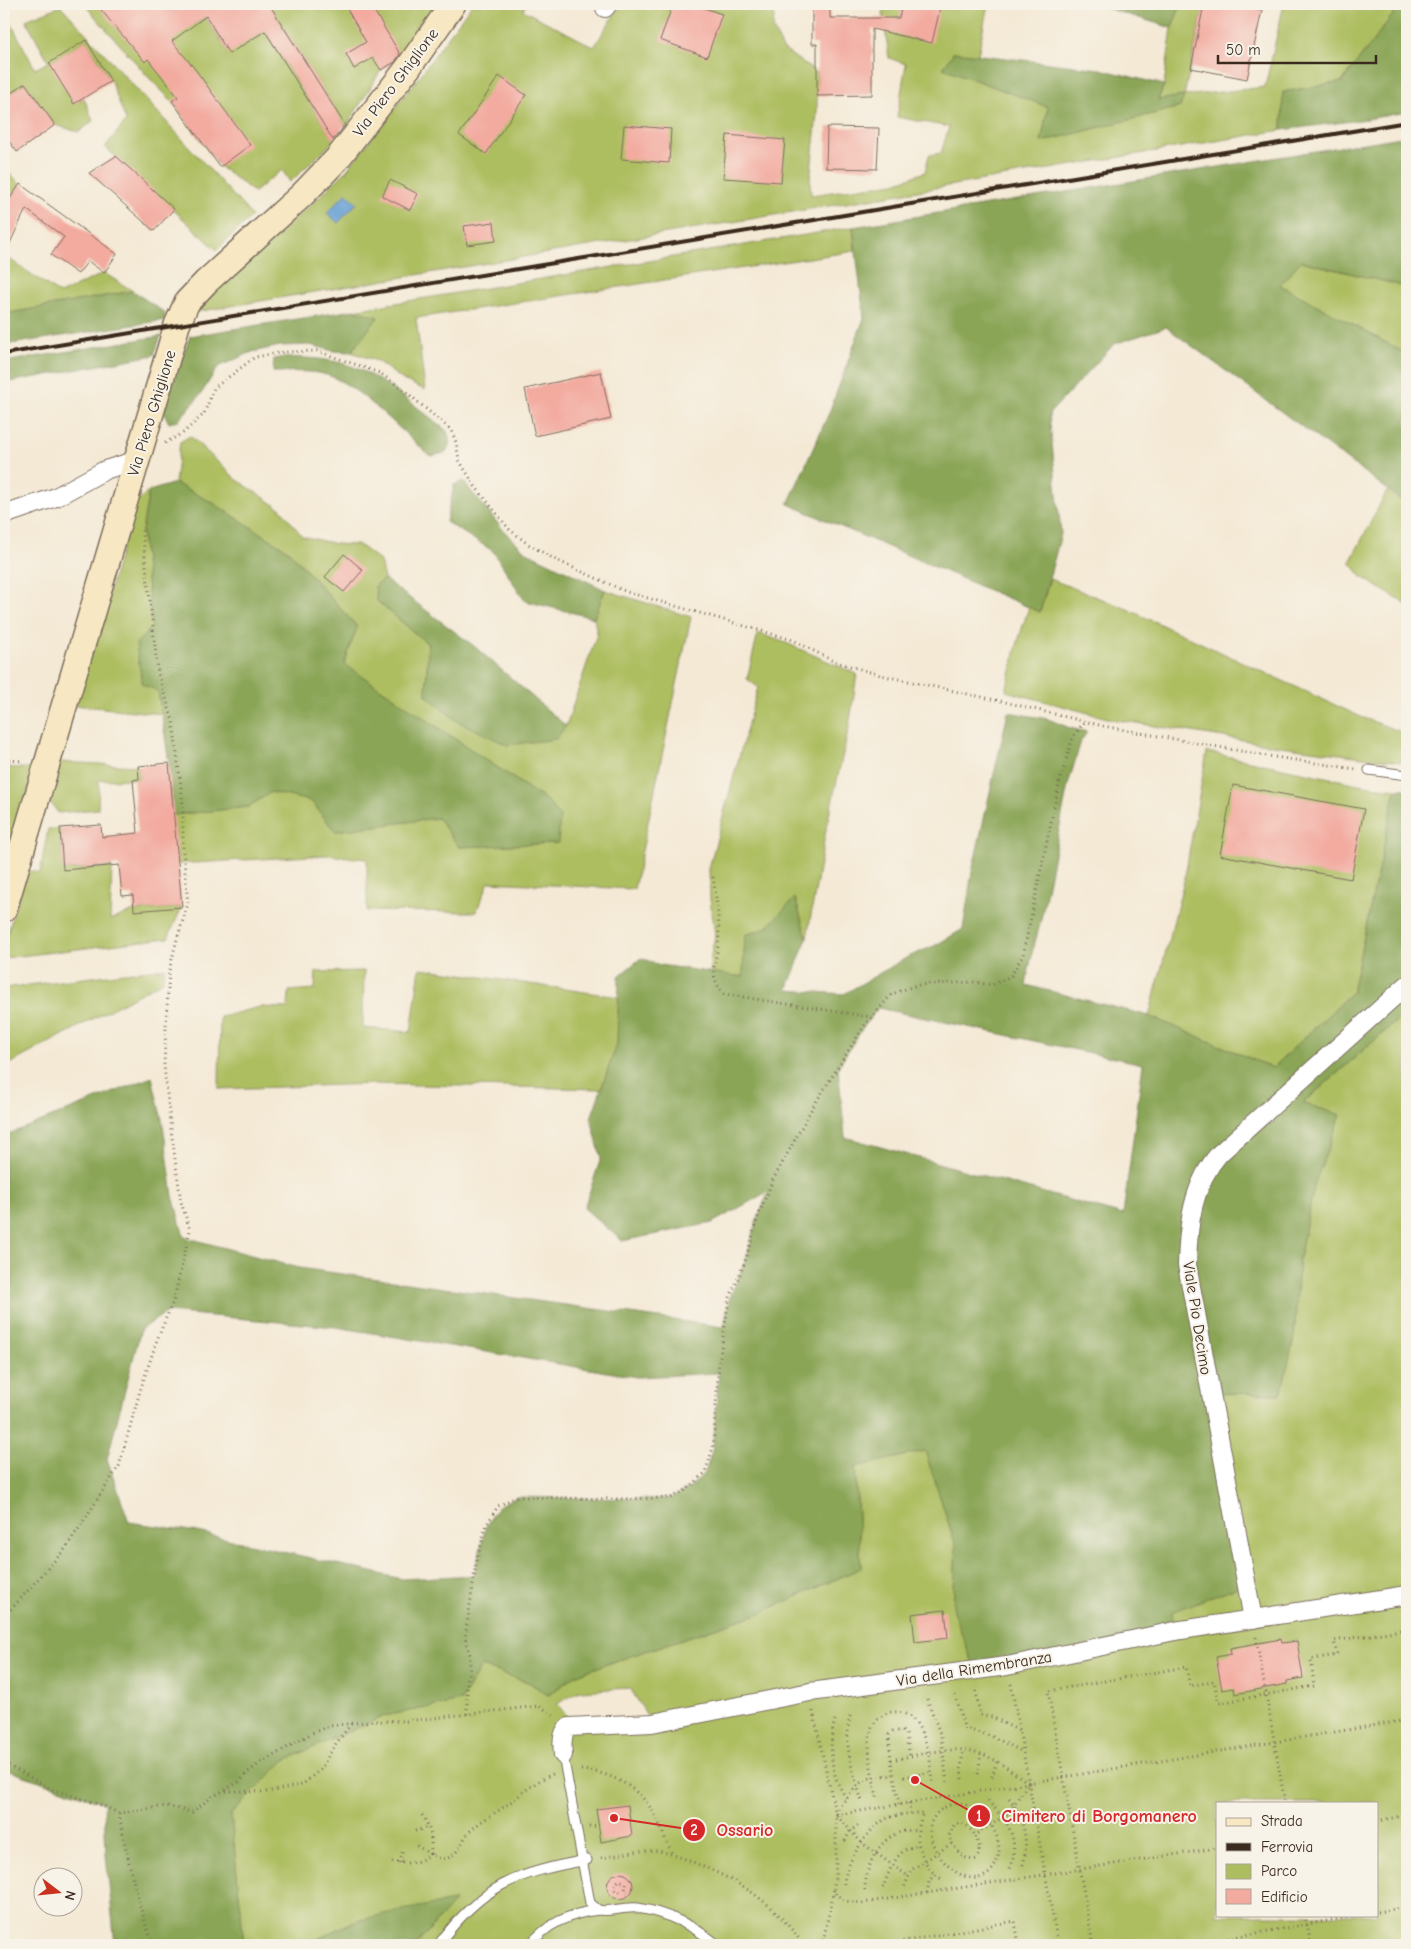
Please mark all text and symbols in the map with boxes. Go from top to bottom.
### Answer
street label: Via Piero Ghiglione [349,25,442,140]
scale bar [1218,32,1376,64]
text: 50 m [1226,41,1261,59]
street label: Via Piero Ghiglione [124,348,180,479]
street label: Viale Pio Decimo [1179,1260,1215,1376]
street label: Via della Rimembranza [895,1648,1053,1690]
callout: Cimitero di Borgomanero [966,1800,1207,1833]
legend [1216,1802,1378,1916]
text: Cimitero di Borgomanero [1001,1806,1197,1827]
text: 1 [976,1807,982,1825]
text: Strada [1261,1812,1303,1830]
callout: Ossario [682,1813,784,1846]
text: Ossario [717,1820,773,1841]
text: 2 [690,1821,698,1839]
text: Ferrovia [1261,1838,1313,1856]
text: Parco [1261,1862,1297,1880]
north arrow [32,1866,82,1916]
text: Edificio [1261,1888,1308,1906]
text: N [61,1889,79,1902]

